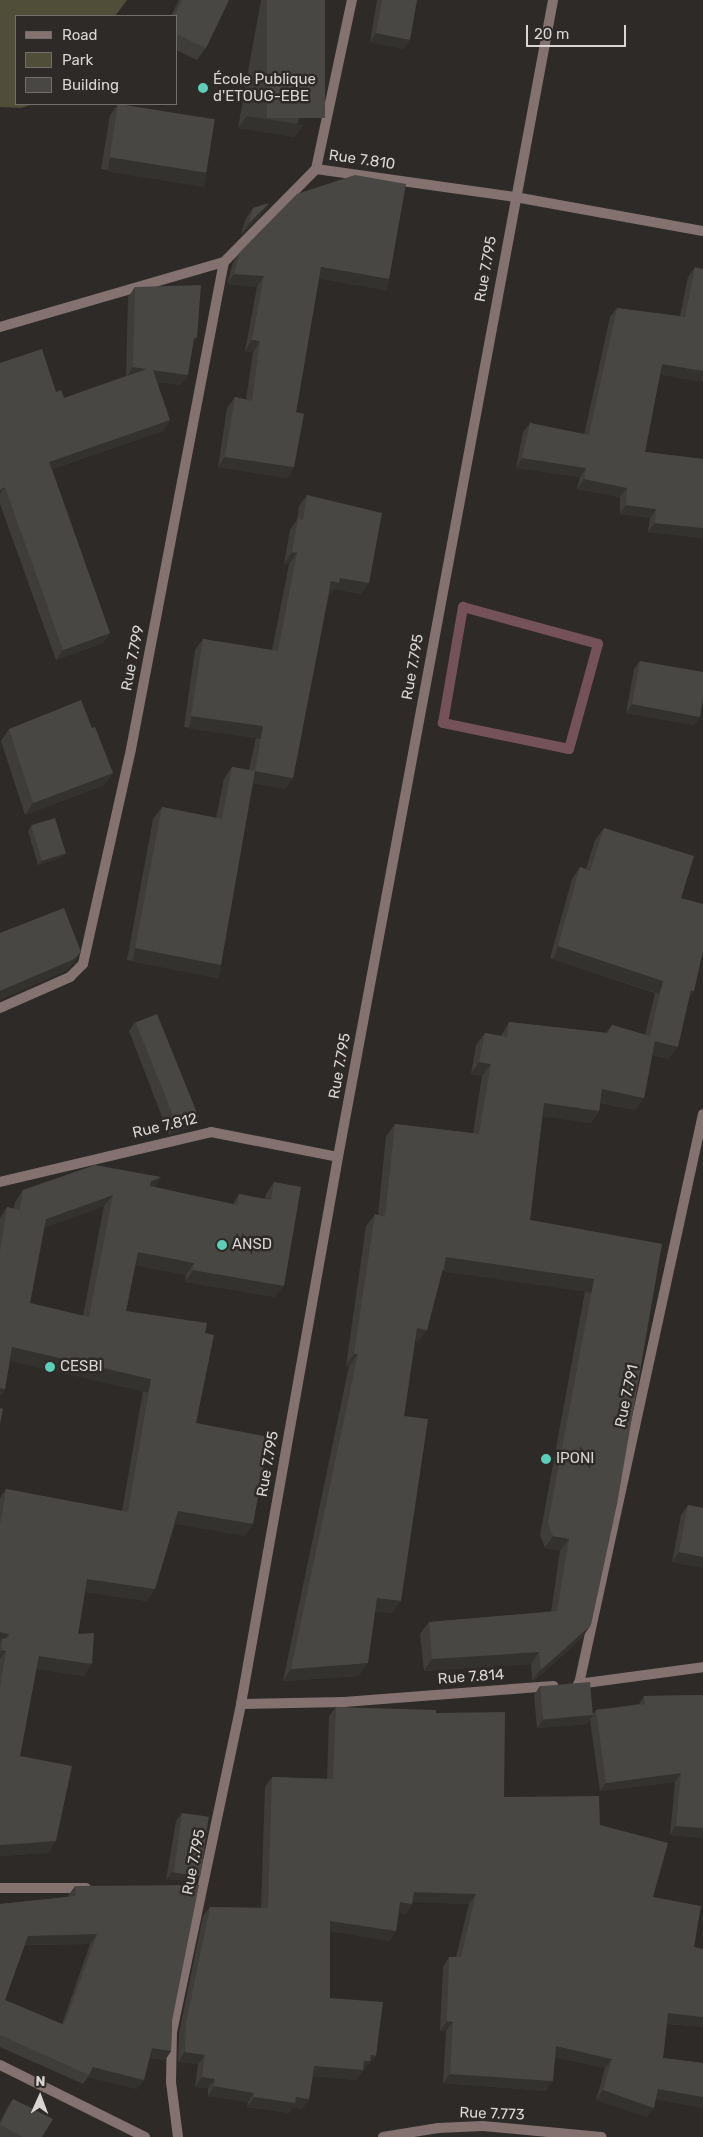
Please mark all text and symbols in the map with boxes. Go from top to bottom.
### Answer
legend [15,15,178,105]
scale bar [528,15,628,47]
text: 20 m [534,25,569,43]
text: Road [62,26,98,44]
text: Park [62,51,93,69]
place label: École Publique d'ETOUG-EBE [213,70,316,105]
text: Building [62,76,119,94]
marker: École Publique d'ETOUG-EBE [197,82,209,94]
street label: Rue 7.810 [328,146,396,174]
street label: Rue 7.795 [471,235,501,303]
street label: Rue 7.799 [118,624,148,692]
street label: Rue 7.795 [398,633,428,701]
street label: Rue 7.795 [325,1032,355,1100]
street label: Rue 7.812 [131,1110,199,1142]
place label: ANSD [232,1236,272,1254]
marker: ANSD [216,1239,228,1251]
place label: CESBI [60,1358,103,1376]
marker: CESBI [44,1361,56,1373]
street label: Rue 7.791 [612,1363,642,1429]
street label: Rue 7.795 [253,1430,283,1498]
place label: IPONI [556,1450,594,1468]
marker: IPONI [540,1453,552,1465]
street label: Rue 7.814 [437,1666,505,1688]
street label: Rue 7.795 [179,1828,209,1896]
north arrow [15,2072,65,2122]
text: N [35,2073,46,2090]
street label: Rue 7.773 [459,2104,525,2124]

